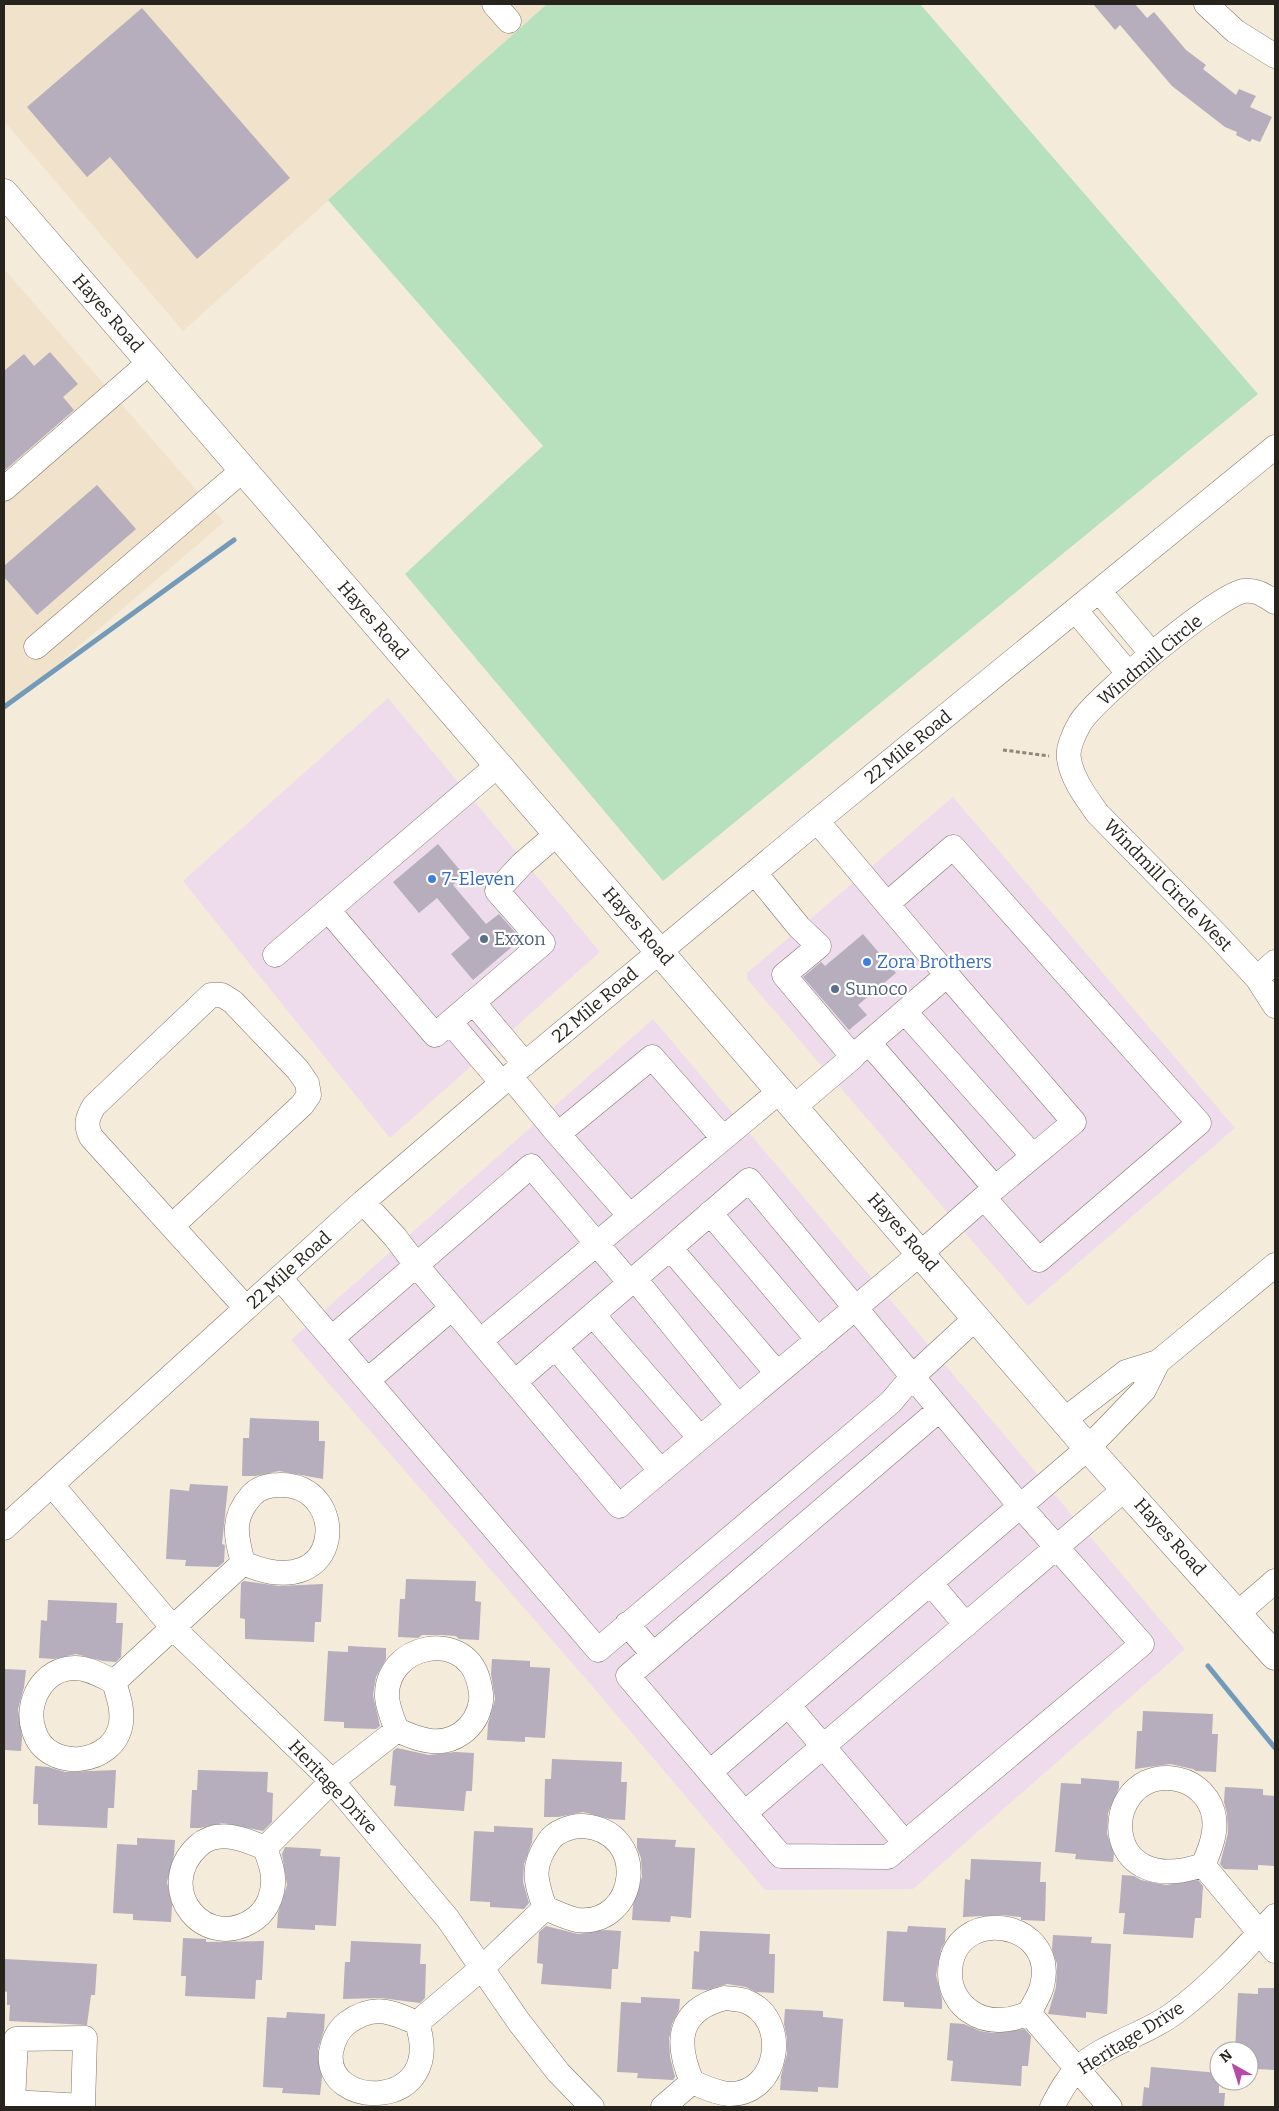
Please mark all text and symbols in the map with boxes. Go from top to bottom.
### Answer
street label: Hayes Road [68,269,148,357]
street label: Hayes Road [333,576,413,664]
street label: Windmill Circle [1093,610,1207,710]
street label: 22 Mile Road [860,705,956,789]
street label: Windmill Circle West [1099,814,1237,956]
place label: 7-Eleven [442,868,515,890]
marker: 7-Eleven [426,873,438,885]
street label: Hayes Road [598,882,678,970]
place label: Exxon [494,928,546,950]
marker: Exxon [478,933,490,945]
place label: Zora Brothers [877,951,992,973]
marker: Zora Brothers [861,956,873,968]
street label: 22 Mile Road [548,962,643,1047]
place label: Sunoco [845,978,908,1000]
marker: Sunoco [829,983,841,995]
street label: Hayes Road [863,1188,943,1276]
street label: 22 Mile Road [242,1226,336,1313]
street label: Hayes Road [1129,1494,1211,1581]
street label: Heritage Drive [284,1735,382,1839]
street label: Heritage Drive [1074,1997,1188,2079]
north arrow [1209,2041,1259,2091]
text: N [1217,2046,1236,2066]

